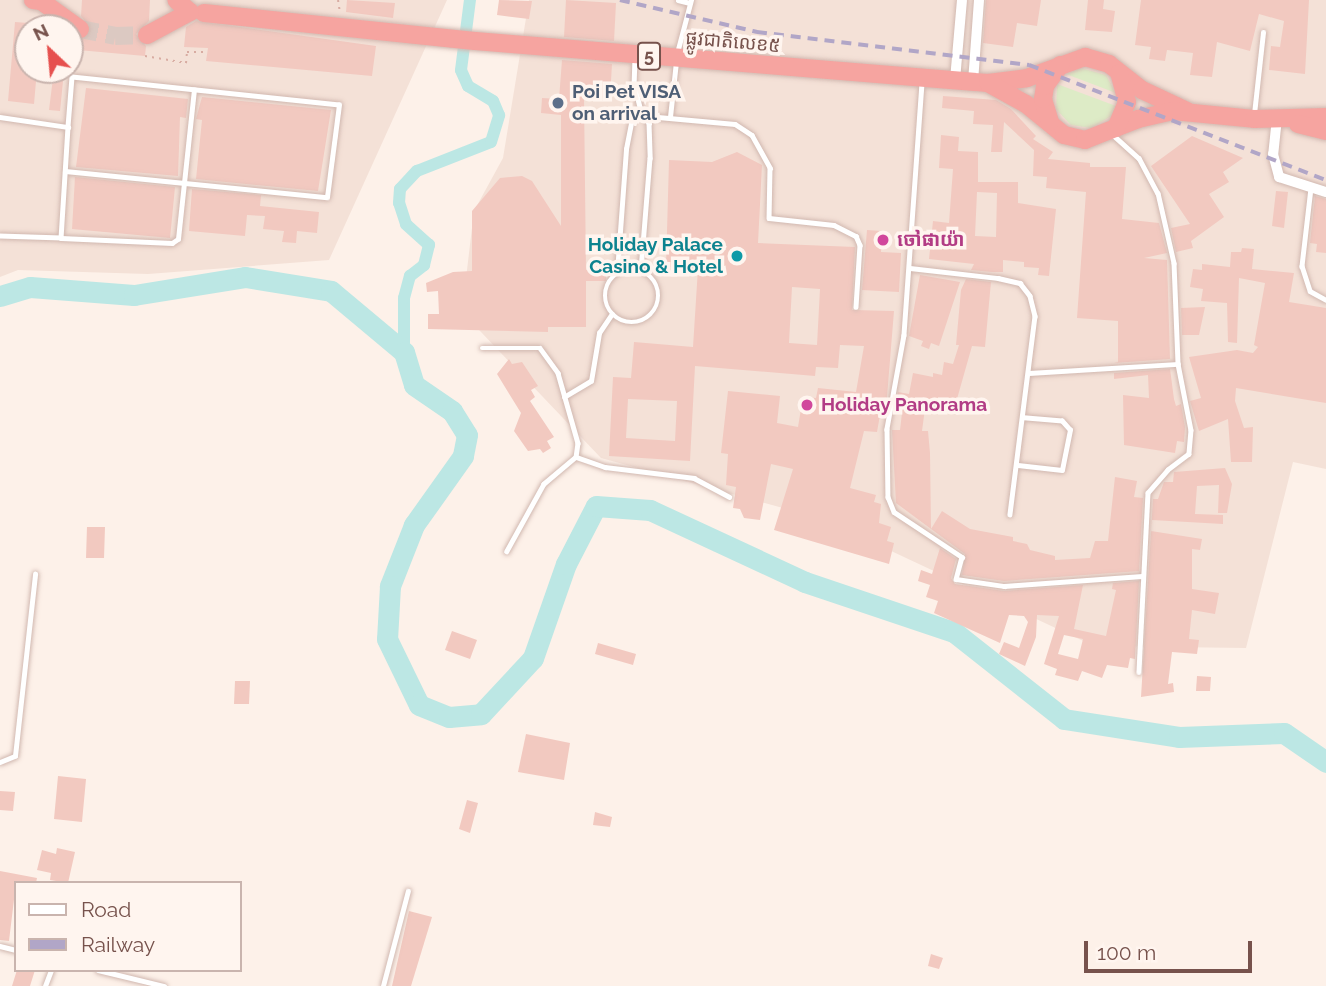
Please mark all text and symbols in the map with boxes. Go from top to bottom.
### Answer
north arrow [14,14,84,84]
text: N [29,19,52,45]
street label: ផ្លូវជាតិលេខ៥ [685,26,781,58]
road number: 5 [637,42,661,70]
place label: Poi Pet VISA on arrival [572,81,682,125]
marker: Poi Pet VISA on arrival [550,95,566,111]
place label: ចៅផាយ៉ា [897,229,965,251]
marker: ចៅផាយ៉ា [875,232,891,248]
place label: Holiday Palace Casino & Hotel [587,234,723,278]
marker: Holiday Palace Casino & Hotel [729,248,745,264]
place label: Holiday Panorama [821,394,988,416]
marker: Holiday Panorama [799,397,815,413]
legend [14,881,242,972]
text: Road [81,897,131,922]
scale bar [1088,926,1256,970]
text: Railway [81,932,155,957]
text: 100 m [1097,940,1156,965]

